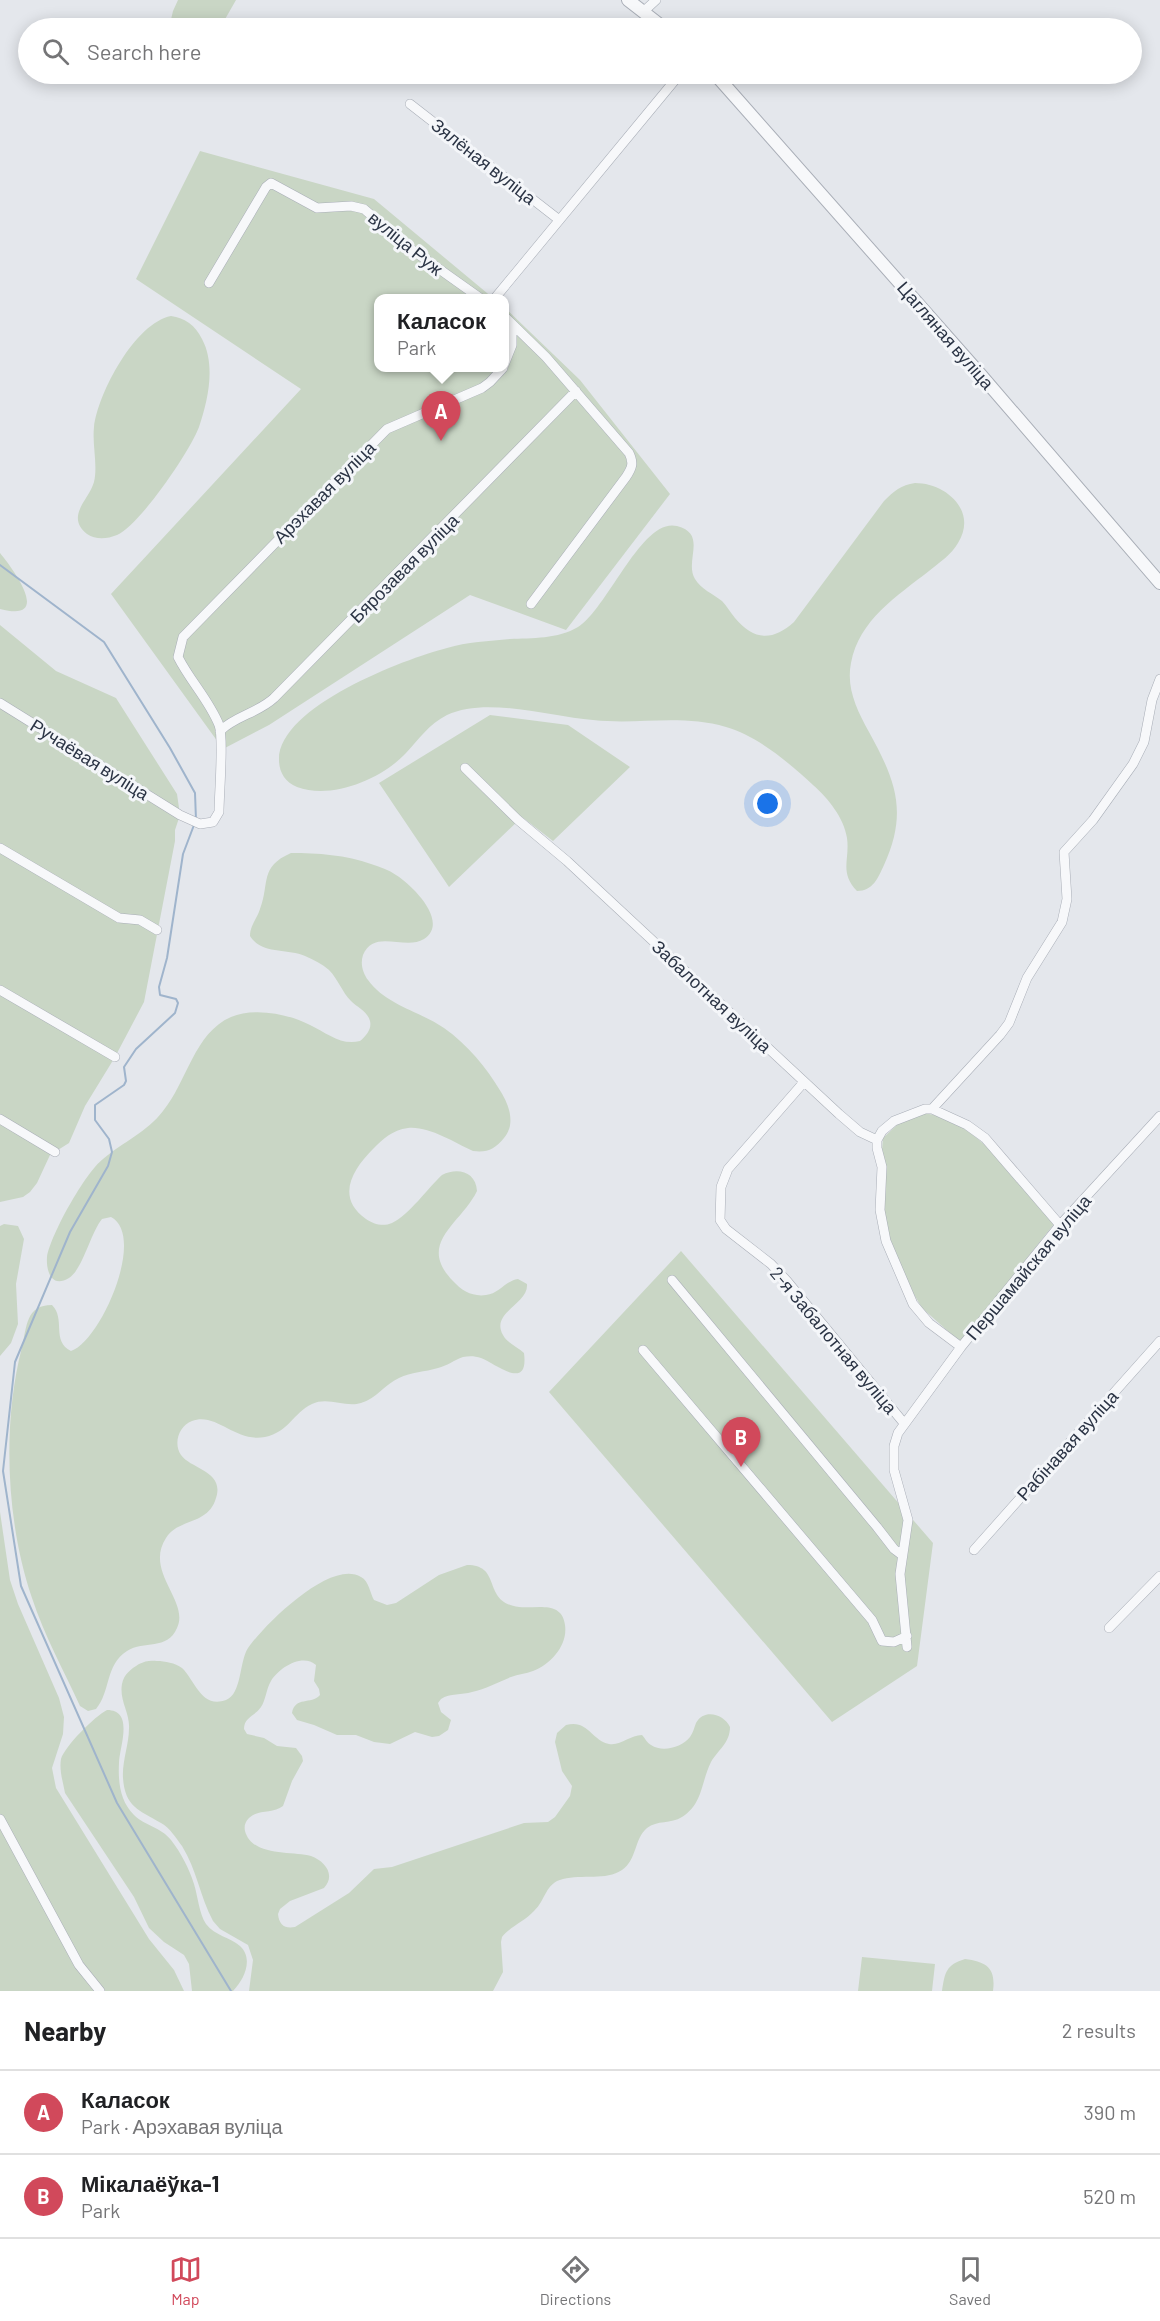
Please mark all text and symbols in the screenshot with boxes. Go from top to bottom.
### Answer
search box [18,18,1142,84]
icon: search [39,35,72,68]
text: Search here [87,38,201,64]
street label: Зялёная вуліца [427,113,542,209]
street label: вуліца Руж [364,206,448,280]
street label: Цагляная вуліца [893,276,1000,394]
popup [374,294,509,372]
text: Каласок [397,307,486,333]
text: Park [397,335,436,359]
pin: A [422,392,460,441]
street label: Арэхавая вуліца [268,436,380,548]
street label: Бярозавая вуліца [345,508,464,627]
street label: Ручаёвая вуліца [27,714,154,805]
your location [753,789,782,818]
street label: Забалотная вуліца [648,935,777,1058]
street label: Першамайская вуліца [961,1189,1096,1344]
street label: 2-я Забалотная вуліца [766,1262,903,1419]
street label: Рабінавая вуліца [1012,1385,1123,1505]
pin: B [722,1418,760,1467]
text: Nearby [24,2015,106,2046]
text: 2 results [1062,2018,1136,2042]
text: Каласок [81,2086,170,2112]
text: A [37,2100,50,2124]
text: 390 m [1083,2100,1136,2124]
text: Park · Арэхавая вуліца [81,2114,283,2138]
text: Мікалаёўка-1 [81,2170,219,2196]
text: B [37,2184,50,2208]
text: 520 m [1083,2184,1136,2208]
text: Park [81,2198,120,2222]
tab: Map [169,2253,202,2308]
tab: Directions [540,2253,611,2308]
tab: Saved [949,2253,991,2308]

